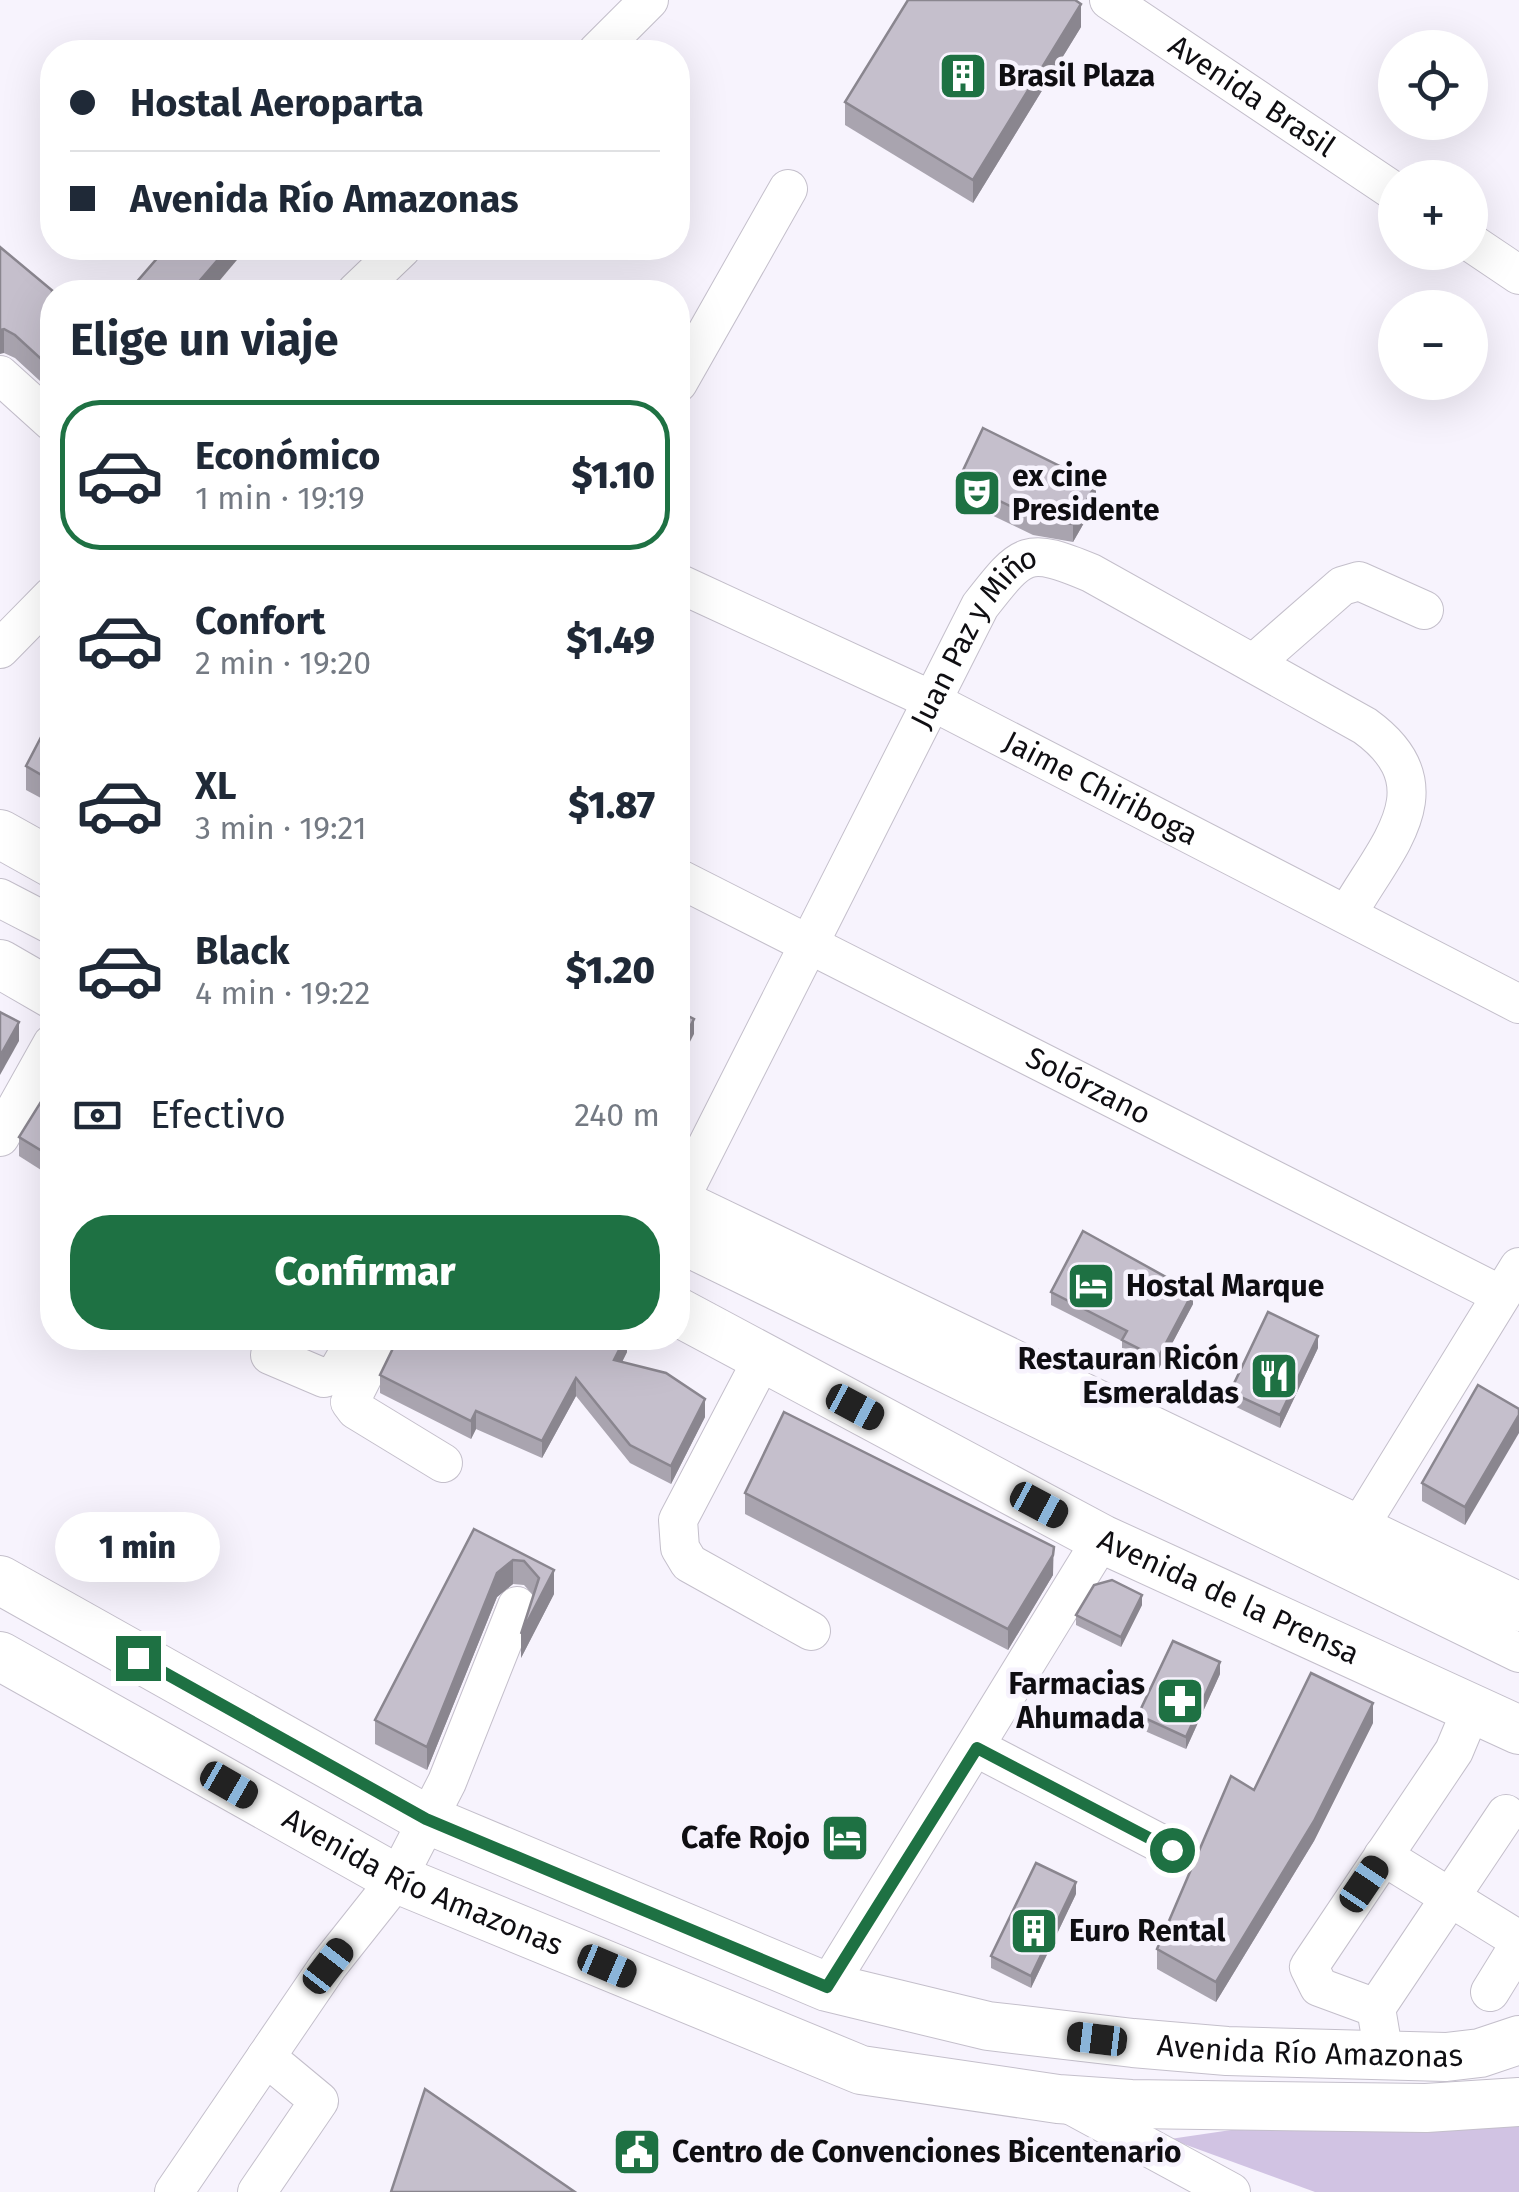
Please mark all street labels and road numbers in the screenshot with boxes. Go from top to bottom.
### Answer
street label: Avenida Brasil [1162,27,1342,165]
street label: Juan Paz y Miño [903,539,1041,734]
street label: Jaime Chiriboga [998,723,1204,853]
street label: Solórzano [1020,1039,1157,1133]
street label: Avenida de la Prensa [1092,1522,1365,1672]
street label: Avenida Río Amazonas [276,1800,568,1963]
street label: Avenida Río Amazonas [1156,2027,1465,2075]

